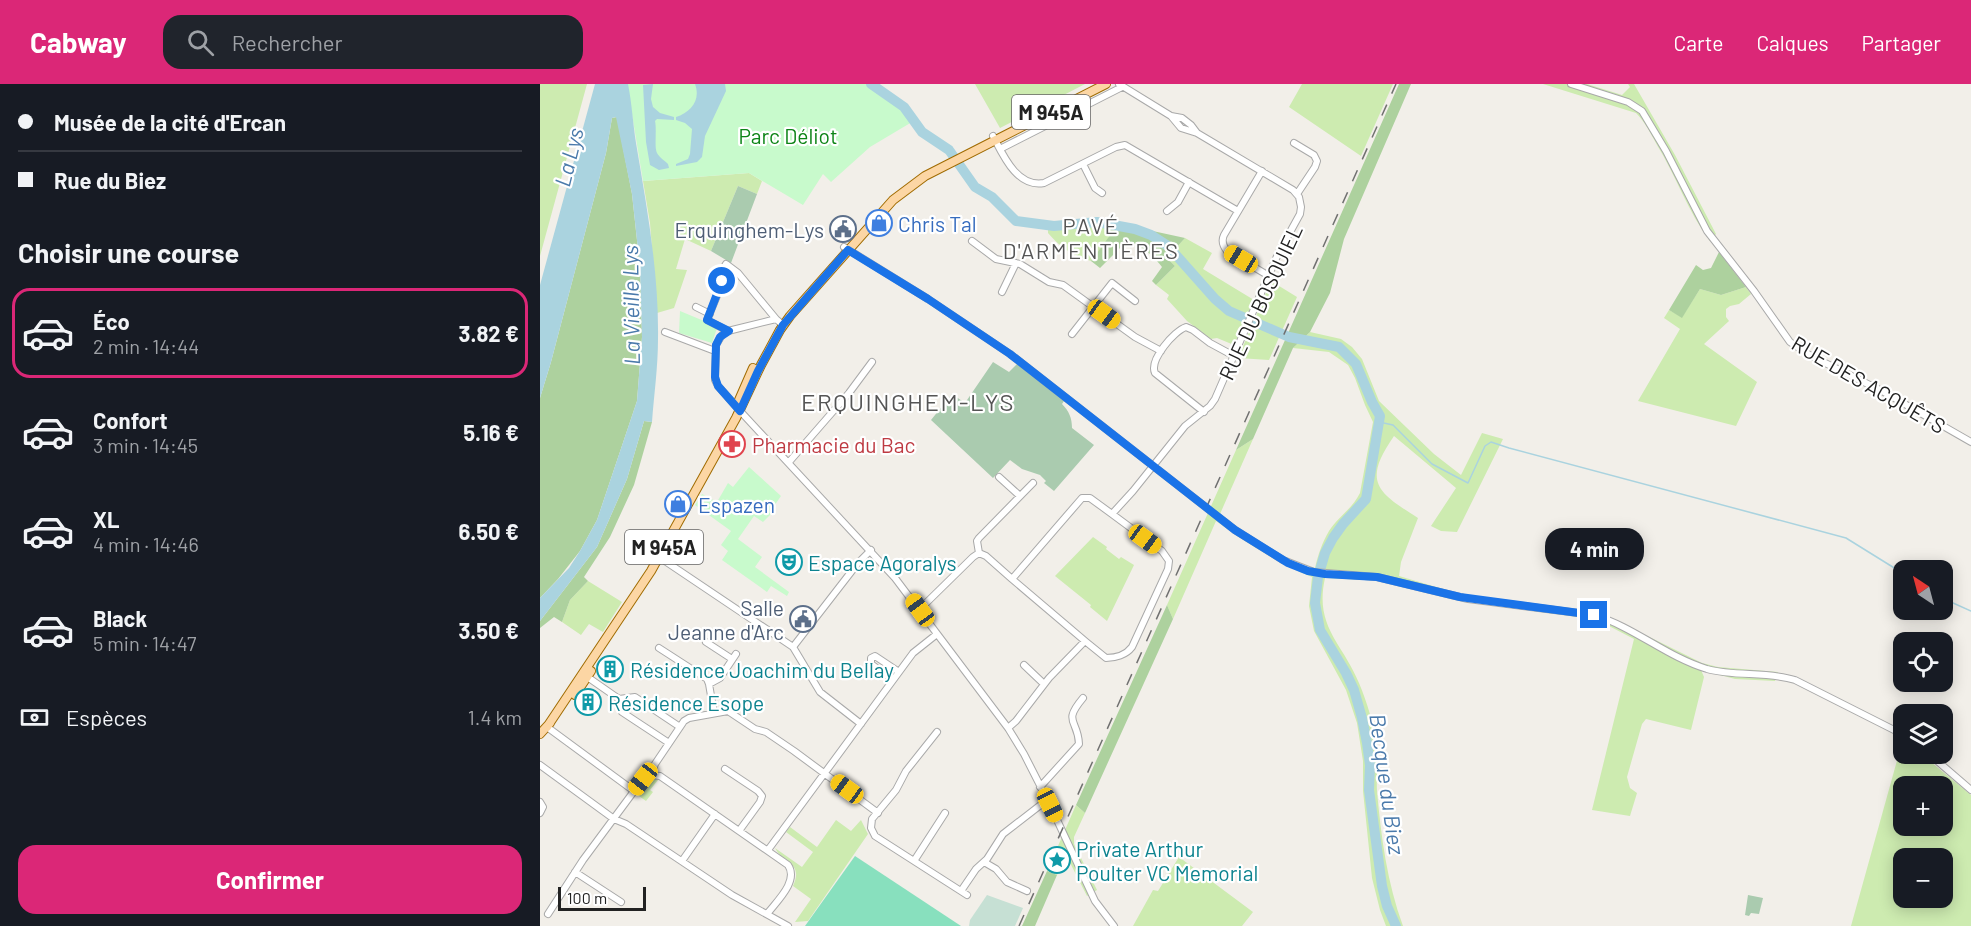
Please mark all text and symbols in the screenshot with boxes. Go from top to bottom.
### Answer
search box [163,15,583,69]
text: Cabway [30,25,127,59]
icon: search [184,26,217,59]
text: Rechercher [232,29,342,55]
text: Carte [1674,30,1723,55]
text: Calques [1756,30,1829,55]
text: Partager [1862,30,1941,55]
road number: M 945A [1012,95,1090,129]
text: Musée de la cité d'Ercan [54,109,286,135]
park label: Parc Déliot [738,123,838,148]
water label: La Lys [548,125,588,189]
text: Rue du Biez [54,167,166,193]
shop icon: Chris Tal [864,208,894,238]
place label: Chris Tal [898,211,977,236]
district label: PAVÉ D'ARMENTIÈRES [1003,212,1179,263]
public building icon: Erquinghem-Lys [828,214,858,244]
place label: Erquinghem-Lys [674,217,824,242]
street label: RUE DU BOSQUIEL [1213,220,1307,384]
text: Choisir une course [18,236,239,268]
car [1221,242,1261,276]
water label: La Vieille Lys [616,245,644,365]
route start [708,267,735,294]
car [1084,296,1124,332]
icon: car [21,306,75,360]
text: Éco [93,308,130,334]
text: 3.82 € [459,320,519,346]
street label: RUE DES ACQUÊTS [1788,330,1950,438]
text: 2 min · 14:44 [93,334,199,358]
district label: ERQUINGHEM-LYS [801,387,1015,416]
icon: car [21,405,75,459]
text: Confort [93,407,168,433]
text: 5.16 € [463,419,519,445]
pharmacy icon: Pharmacie du Bac [717,429,747,459]
place label: Pharmacie du Bac [752,432,916,457]
text: 3 min · 14:45 [93,433,198,457]
shop icon: Espazen [663,489,693,519]
place label: Espazen [698,492,775,517]
icon: car [21,504,75,558]
text: XL [93,506,119,532]
text: 6.50 € [458,518,519,544]
car [1125,521,1165,557]
callout: 4 min [1544,528,1644,570]
road number: M 945A [625,530,703,564]
text: 4 min · 14:46 [93,532,199,556]
text: 4 min [1570,537,1619,561]
theatre icon: Espace Agoralys [774,547,804,577]
place label: Espace Agoralys [808,550,957,575]
north arrow [1893,560,1953,620]
map controls [1893,560,1953,908]
car [902,590,938,630]
place label: Salle Jeanne d'Arc [668,595,784,644]
route end [1580,601,1607,628]
icon: car [21,603,75,657]
public building icon: Salle Jeanne d'Arc [788,604,818,634]
text: Black [93,605,147,631]
text: 3.50 € [458,617,519,643]
text: 5 min · 14:47 [93,631,197,655]
button: locate [1893,632,1953,692]
building icon: Résidence Joachim du Bellay [595,654,625,684]
place label: Résidence Joachim du Bellay [630,657,894,682]
building icon: Résidence Esope [573,687,603,717]
place label: Résidence Esope [608,690,764,715]
icon: cash [18,701,51,734]
text: Espèces [66,704,147,730]
button: layers [1893,704,1953,764]
text: 1.4 km [468,705,522,729]
water label: Becque du Biez [1365,712,1411,856]
car [625,759,661,799]
car [827,771,867,807]
button: + [1893,776,1953,836]
car [1034,785,1066,825]
place label: Private Arthur Poulter VC Memorial [1076,836,1258,885]
button: Confirmer [18,845,522,914]
place icon: Private Arthur Poulter VC Memorial [1042,845,1072,875]
button: − [1893,848,1953,908]
scale bar [558,884,646,912]
text: 100 m [567,888,607,907]

